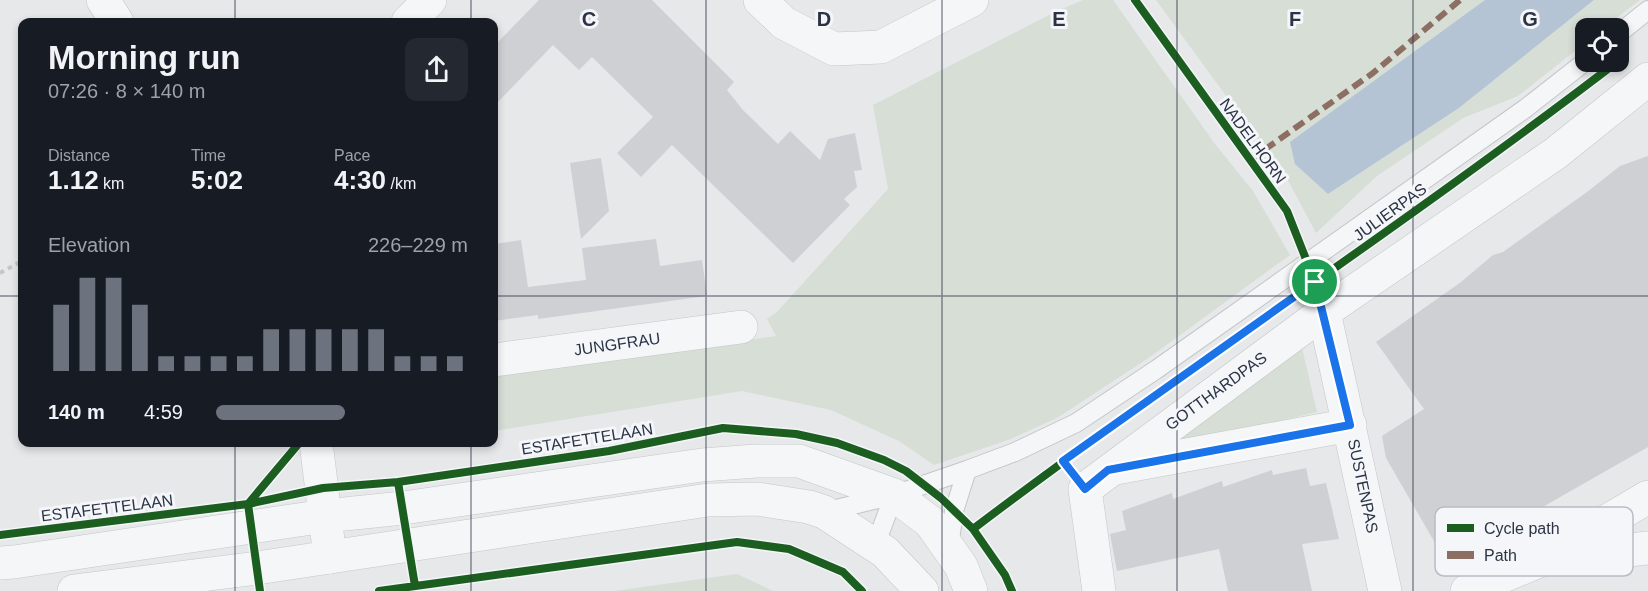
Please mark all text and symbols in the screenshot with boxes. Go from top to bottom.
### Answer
text: C [582,8,596,30]
text: D [817,8,831,30]
text: E [1052,8,1066,30]
text: F [1289,8,1301,30]
text: G [1522,8,1538,30]
map controls [1575,18,1629,72]
button: locate [1575,18,1629,72]
button: share [405,38,468,101]
text: Morning run [48,39,240,76]
text: 07:26 · 8 × 140 m [48,80,205,102]
street label: NADELHORN [1217,95,1289,187]
text: Distance [48,147,110,164]
text: Time [191,147,226,164]
text: Pace [334,147,370,164]
text: 1.12 [48,165,99,195]
text: 5:02 [191,165,243,195]
text: 4:30 [334,165,386,195]
text: km [99,175,124,192]
text: /km [386,175,416,192]
street label: JULIERPAS [1350,180,1430,244]
text: Elevation [48,234,130,256]
text: 226–229 m [368,234,468,256]
pin [1289,256,1340,307]
icon: arrive [1298,265,1331,298]
street label: JUNGFRAU [573,330,661,358]
street label: GOTTHARDPAS [1162,349,1270,433]
text: 140 m [48,401,105,423]
text: 4:59 [144,401,183,423]
street label: ESTAFETTELAAN [520,420,654,458]
street label: SUSTENPAS [1345,437,1381,535]
street label: ESTAFETTELAAN [40,491,174,525]
legend [1435,507,1633,576]
text: Cycle path [1484,520,1560,537]
text: Path [1484,547,1517,564]

